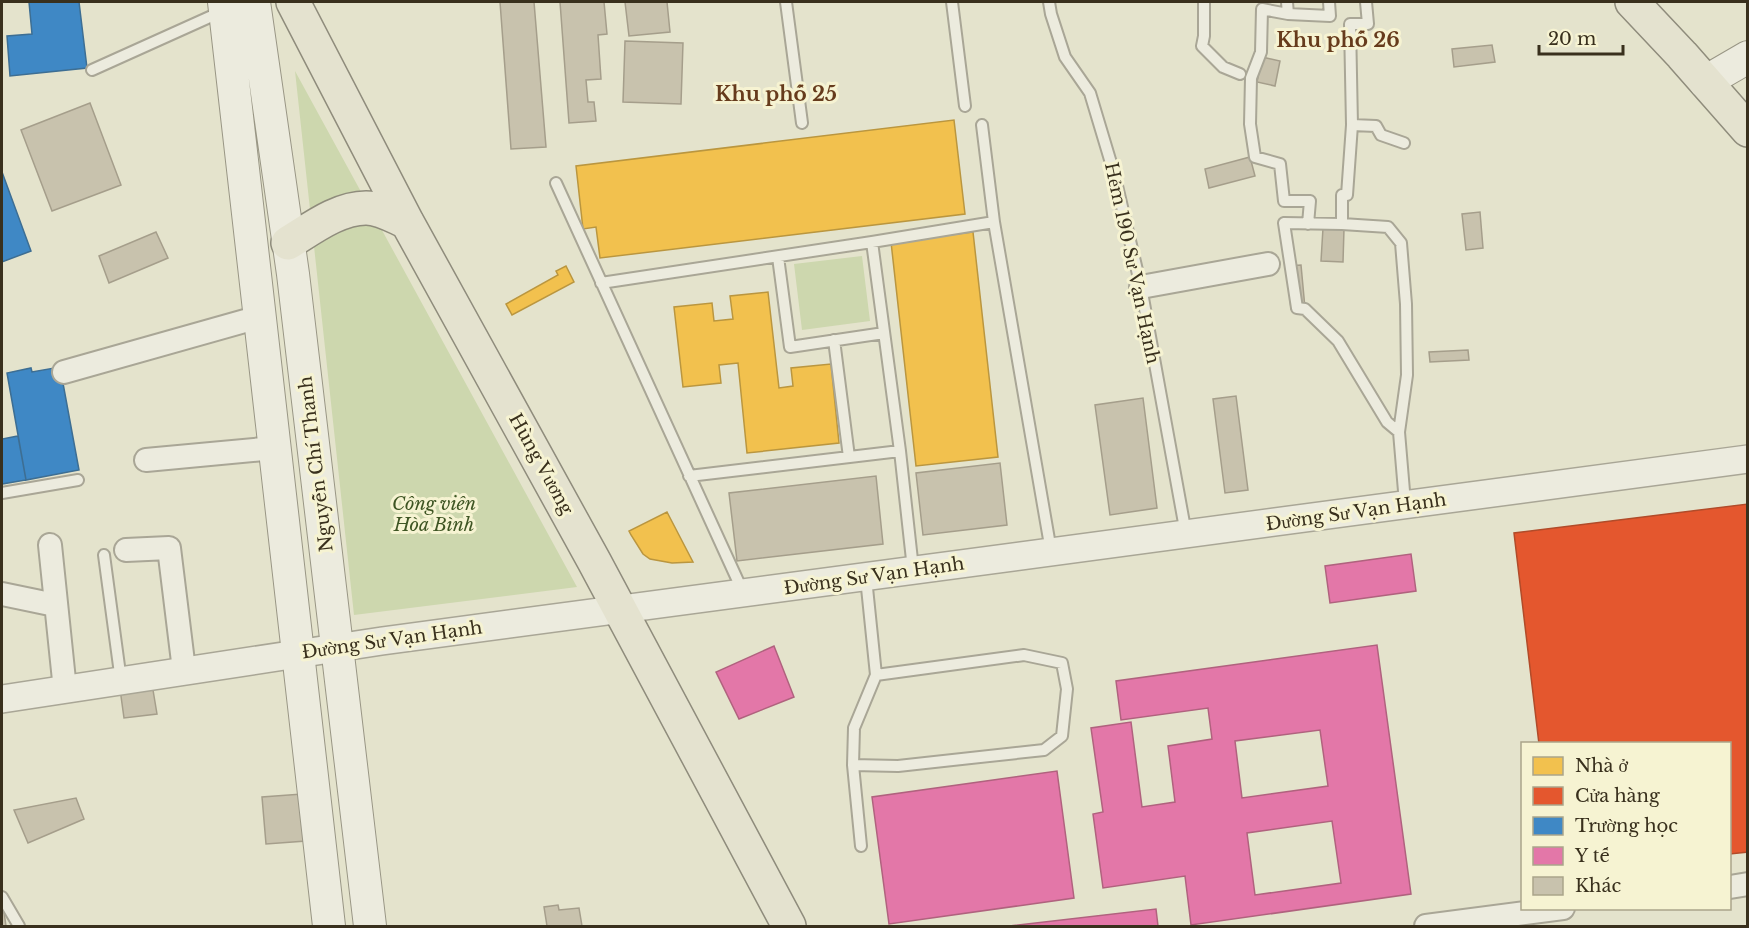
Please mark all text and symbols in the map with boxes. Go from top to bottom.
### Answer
scale bar [1539,18,1623,56]
district label: Khu phố 26 [1276,28,1400,52]
text: 20 m [1548,28,1596,50]
district label: Khu phố 25 [715,82,837,106]
street label: Hẻm 190 Sư Vạn Hạnh [1100,160,1164,366]
street label: Nguyễn Chí Thanh [294,375,338,553]
street label: Hùng Vương [504,410,578,519]
street label: Đường Sư Vạn Hạnh [1264,488,1448,536]
park label: Công viên Hòa Bình [392,493,476,536]
street label: Đường Sư Vạn Hạnh [782,552,966,600]
street label: Đường Sư Vạn Hạnh [300,616,484,664]
legend [1521,742,1731,910]
text: Nhà ở [1575,755,1629,777]
text: Cửa hàng [1575,785,1660,807]
text: Trường học [1575,815,1678,837]
text: Y tế [1574,845,1610,867]
text: Khác [1575,875,1621,897]

